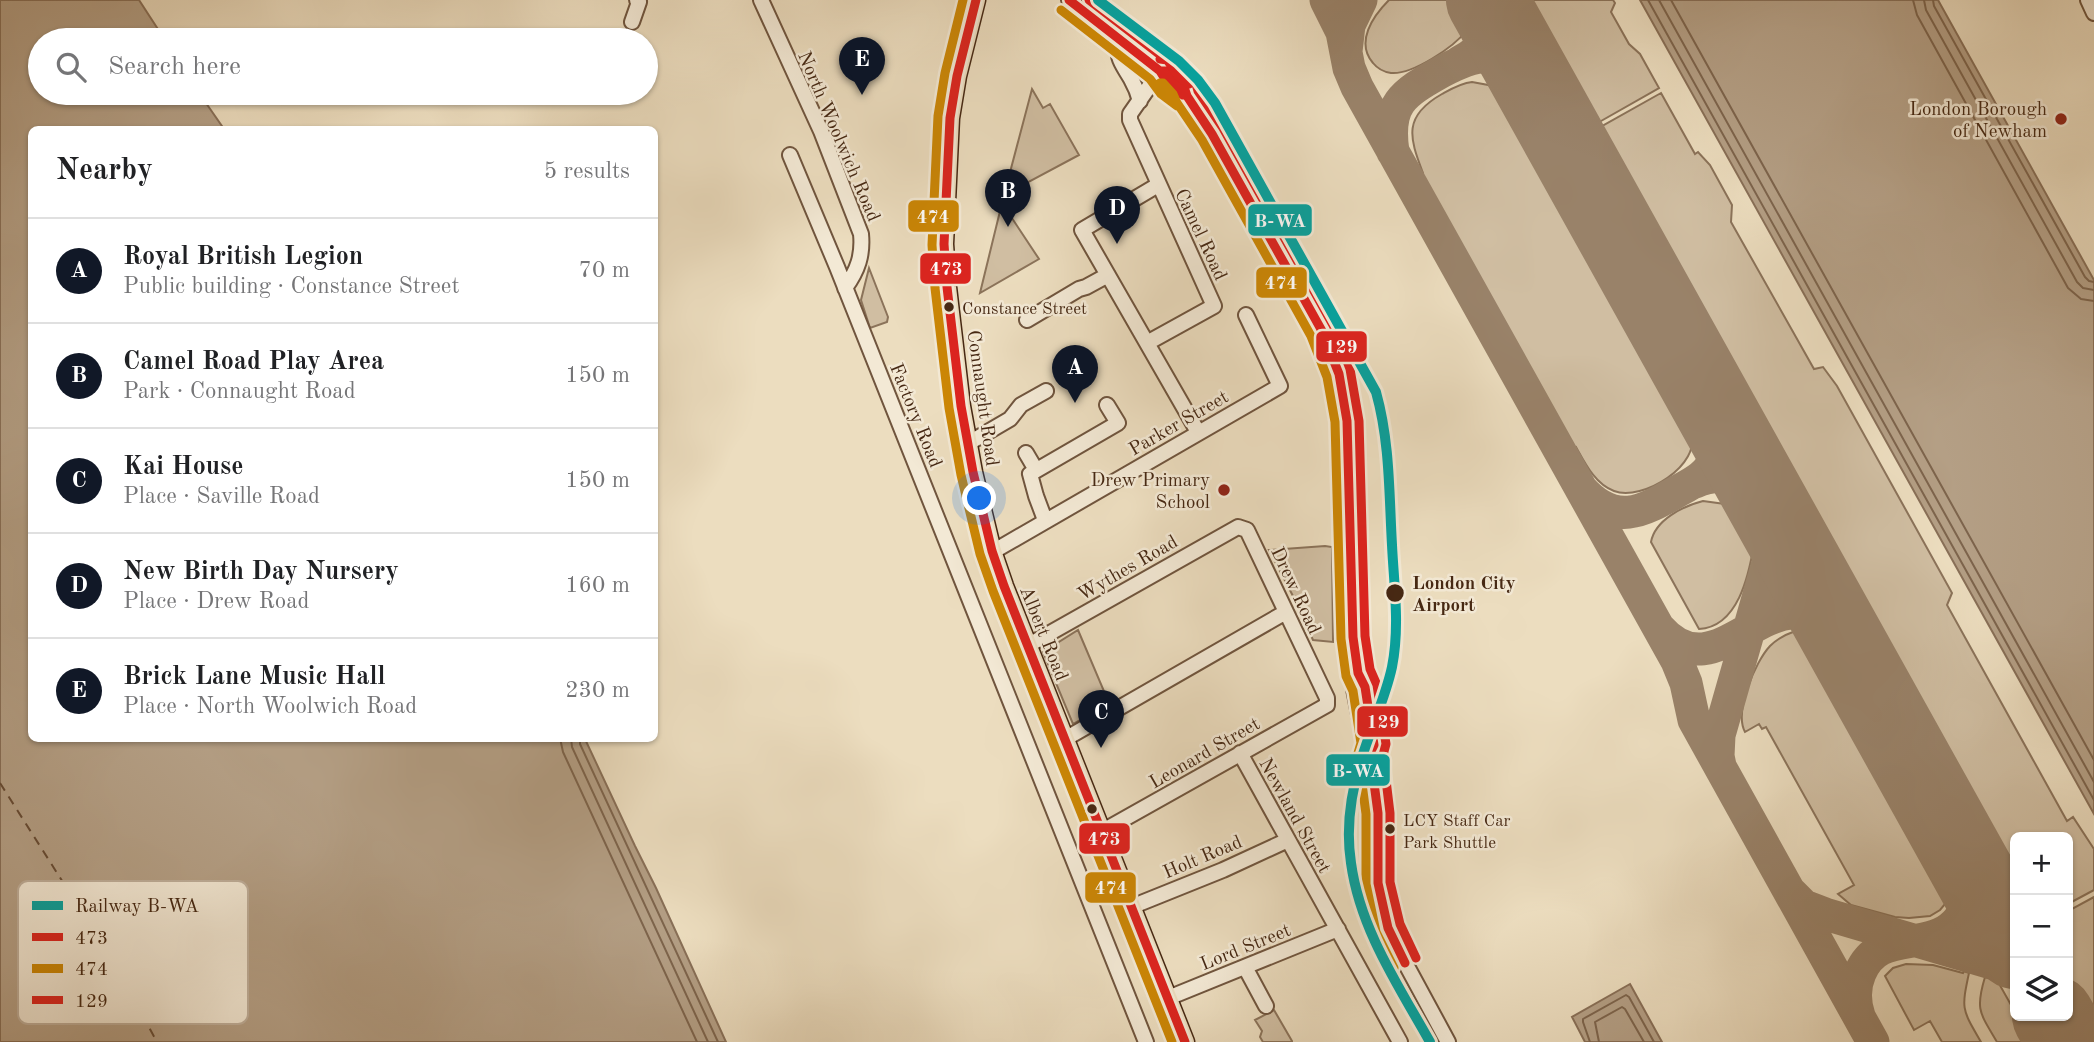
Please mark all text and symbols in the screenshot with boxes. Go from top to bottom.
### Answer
search box [28,28,658,105]
pin: E [839,37,885,95]
icon: search [52,48,90,86]
street label: North Woolwich Road [793,49,882,225]
text: Search here [108,54,241,80]
place label: London Borough of Newham [1909,101,2047,142]
marker: London Borough of Newham [2053,111,2069,127]
text: Nearby [56,156,153,186]
text: 5 results [544,160,630,183]
pin: B [985,169,1031,227]
pin: D [1094,186,1140,244]
street label: Camel Road [1170,186,1229,284]
line badge: 474 [907,199,960,233]
line badge: B-WA [1247,203,1313,237]
text: 474 [916,209,950,228]
text: B-WA [1254,213,1306,232]
text: Royal British Legion [123,244,363,270]
line badge: 473 [919,252,972,285]
text: A [70,259,88,282]
text: 70 m [579,259,630,282]
text: 473 [929,261,963,280]
line badge: 474 [1255,266,1308,299]
text: Public building · Constance Street [123,275,460,298]
text: 474 [1264,275,1298,294]
marker: Constance Street [942,300,956,314]
place label: Constance Street [962,301,1087,318]
street label: Connaught Road [963,329,1000,468]
line badge: 129 [1315,330,1368,363]
text: 129 [1324,339,1358,358]
pin: A [1052,345,1098,403]
text: Camel Road Play Area [123,349,384,375]
street label: Factory Road [885,361,944,471]
text: B [71,364,87,387]
text: 150 m [565,364,630,387]
text: Park · Connaught Road [123,380,356,403]
street label: Parker Street [1126,388,1232,460]
text: Kai House [123,454,243,480]
text: C [71,469,87,492]
text: 150 m [565,469,630,492]
place label: Drew Primary School [1090,472,1210,513]
your location [962,481,996,515]
marker: Drew Primary School [1216,482,1232,498]
text: Place · Saville Road [123,485,320,508]
street label: Wythes Road [1075,533,1182,605]
street label: Drew Road [1266,545,1323,638]
text: New Birth Day Nursery [123,559,399,585]
text: D [70,574,88,597]
text: 160 m [565,574,630,597]
place label: London City Airport [1412,575,1516,616]
marker: London City Airport [1384,582,1406,604]
street label: Albert Road [1015,584,1070,684]
text: Place · Drew Road [123,590,310,613]
text: Brick Lane Music Hall [123,664,386,690]
text: E [71,679,87,702]
text: 230 m [565,679,630,702]
pin: C [1078,690,1124,748]
text: Place · North Woolwich Road [123,695,417,718]
line badge: 129 [1356,705,1409,738]
text: 129 [1366,714,1400,733]
street label: Leonard Street [1147,715,1264,793]
line badge: B-WA [1325,753,1391,787]
street label: Newland Street [1254,755,1333,877]
text: B-WA [1332,763,1384,782]
unlabelled marker [1085,802,1099,816]
place label: LCY Staff Car Park Shuttle [1403,813,1511,852]
line badge: 473 [1078,822,1131,855]
marker: LCY Staff Car Park Shuttle [1383,822,1397,836]
text: 473 [1087,831,1121,850]
map controls [2010,832,2073,1021]
button: + [2010,832,2073,895]
street label: Holt Road [1161,833,1245,883]
line badge: 474 [1084,871,1137,904]
text: 474 [1094,880,1128,899]
legend [18,881,248,1024]
button: − [2010,895,2073,958]
text: Railway B-WA [75,898,200,917]
street label: Lord Street [1198,922,1294,975]
text: 473 [75,930,108,949]
button: layers [2010,958,2073,1021]
text: 474 [75,961,108,980]
text: 129 [75,993,108,1012]

